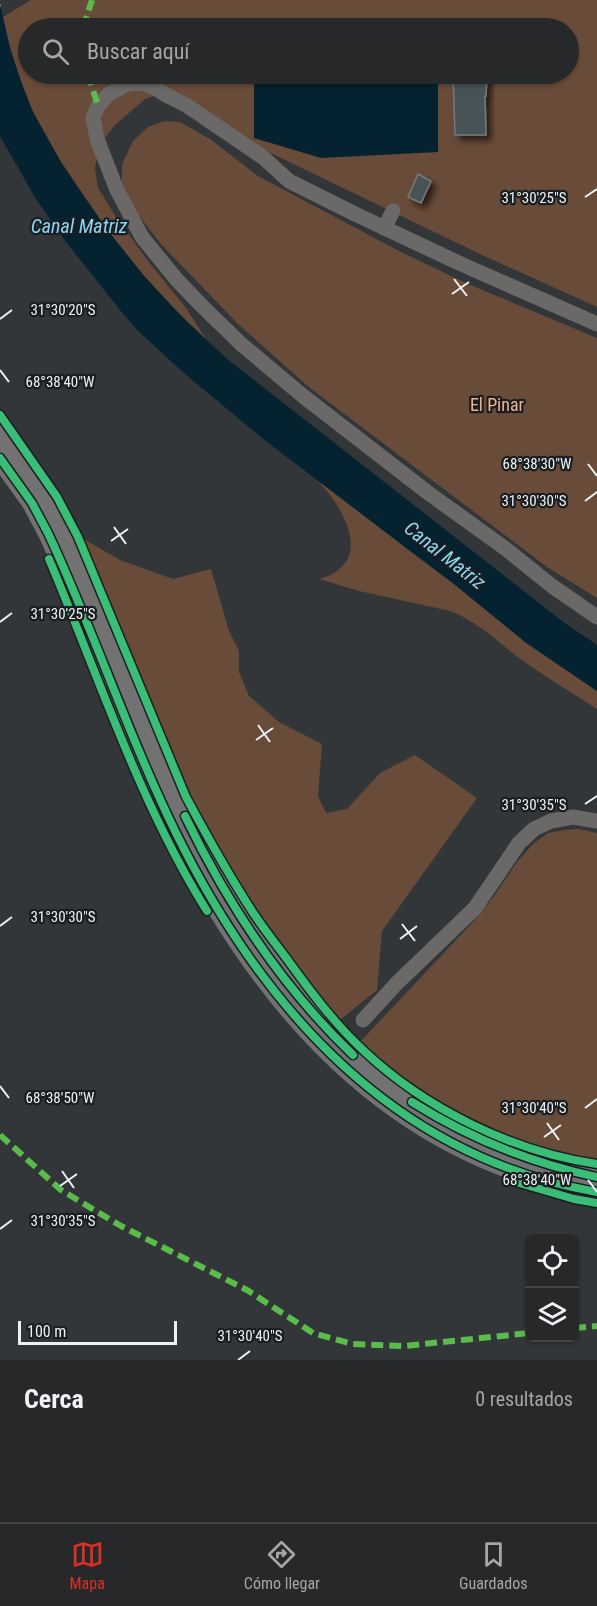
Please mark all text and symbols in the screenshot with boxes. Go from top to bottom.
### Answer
search box [18,18,579,84]
icon: search [39,35,72,68]
text: Buscar aquí [87,39,190,64]
text: 31°30'25"S [501,189,567,207]
water label: Canal Matriz [31,214,128,238]
text: 31°30'20"S [30,301,96,319]
text: 68°38'40"W [26,373,95,391]
park label: El Pinar [470,394,525,415]
text: 68°38'30"W [503,455,572,473]
text: 31°30'30"S [501,492,567,510]
water label: Canal Matriz [400,516,491,594]
text: 31°30'25"S [30,605,96,623]
text: 31°30'35"S [501,796,567,814]
text: 31°30'30"S [30,908,96,926]
text: 68°38'50"W [26,1089,95,1107]
text: 31°30'40"S [501,1099,567,1117]
text: 68°38'40"W [503,1171,572,1189]
text: 31°30'35"S [30,1212,96,1230]
map controls [525,1234,579,1342]
button: locate [525,1234,579,1288]
button: layers [525,1288,579,1342]
scale bar [18,1318,177,1346]
text: 100 m [27,1322,66,1341]
text: 31°30'40"S [217,1327,283,1345]
text: Cerca [24,1384,84,1414]
text: 0 resultados [475,1387,573,1411]
tab: Mapa [70,1538,105,1593]
tab: Cómo llegar [244,1538,320,1593]
tab: Guardados [459,1538,527,1593]

